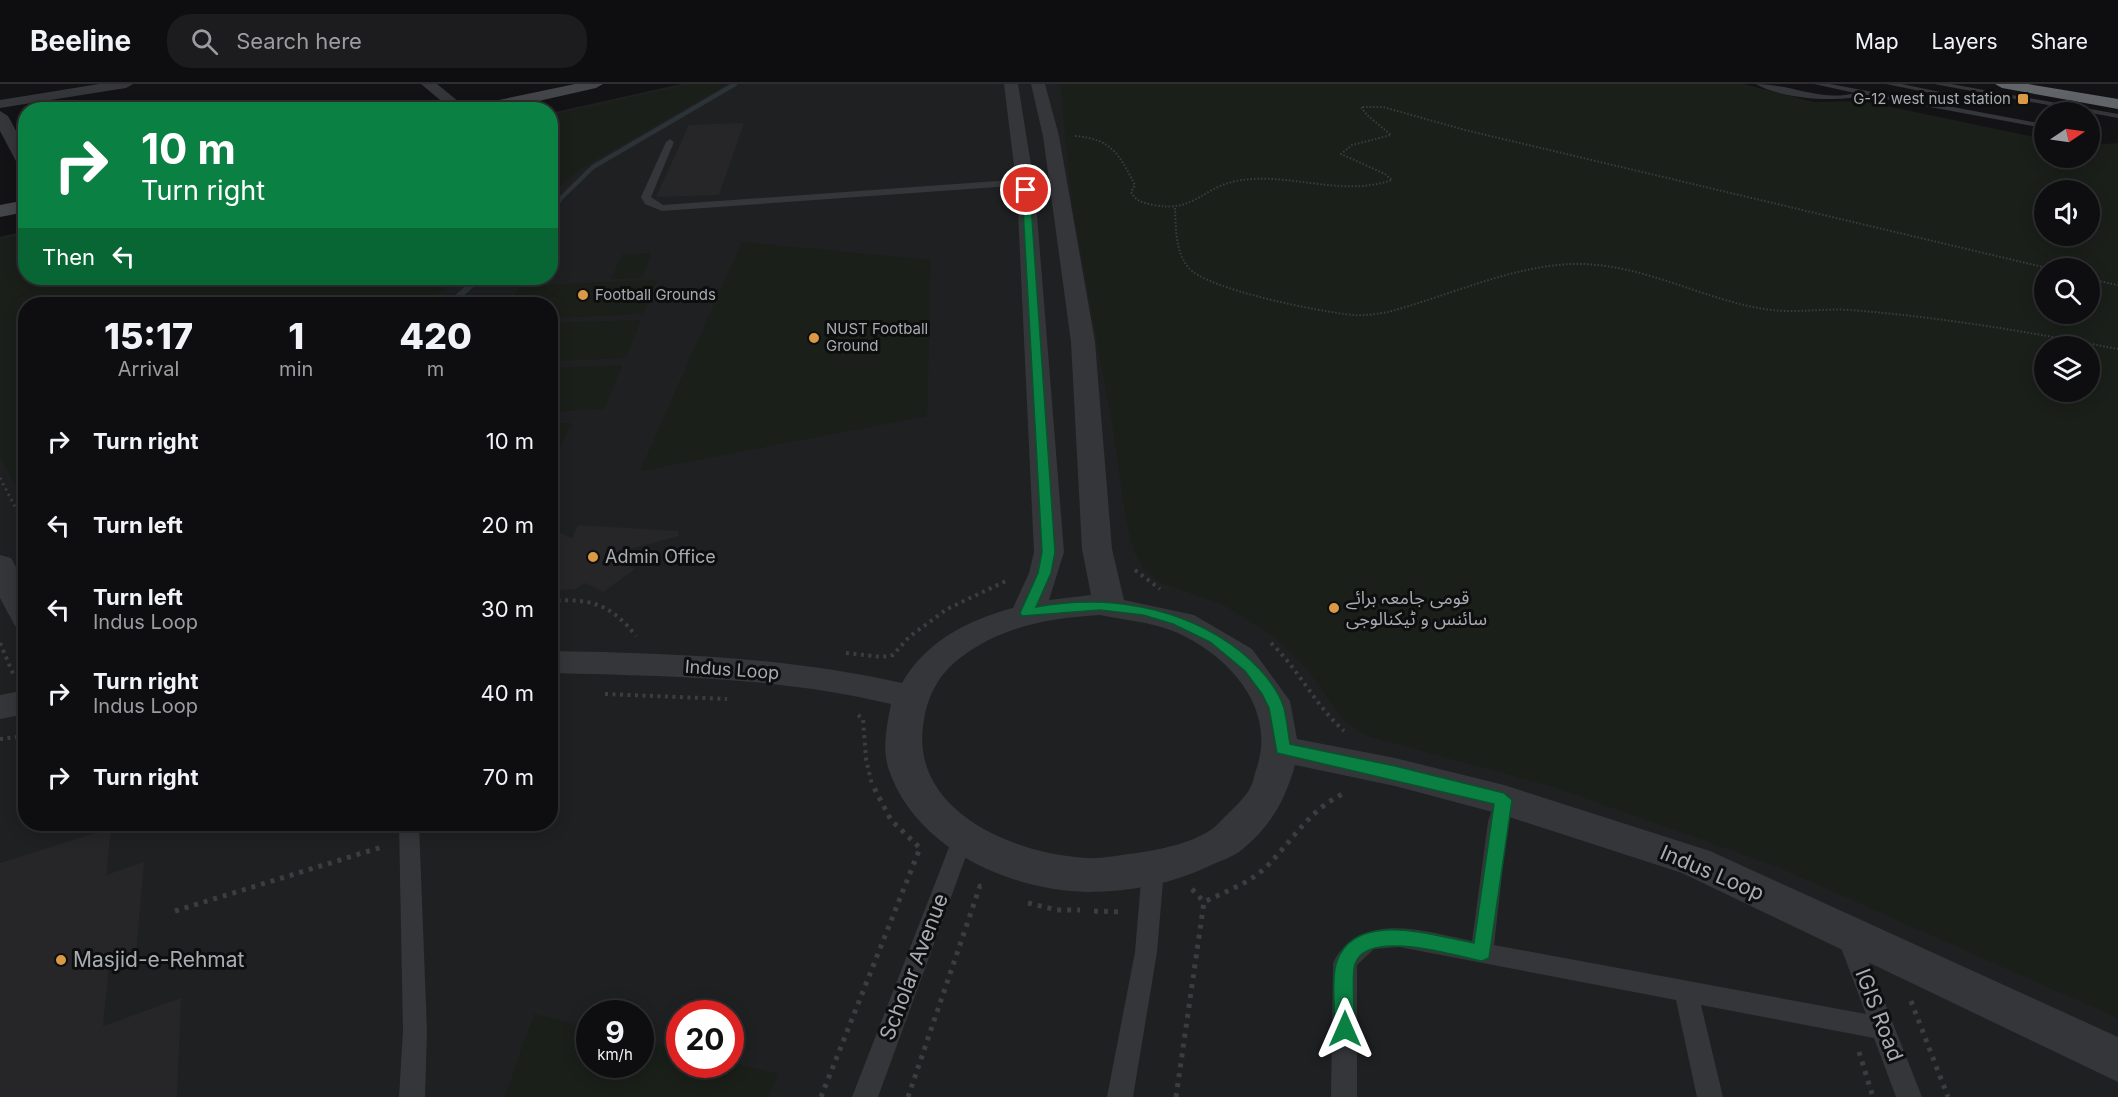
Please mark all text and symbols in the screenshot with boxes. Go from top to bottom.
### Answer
search box [167,14,587,68]
text: Beeline [30,24,131,58]
icon: search [188,25,221,58]
text: Search here [236,28,362,54]
text: Map [1855,29,1899,54]
text: Layers [1932,29,1998,54]
text: Share [2031,29,2088,54]
place label: G-12 west nust station [1853,89,2011,108]
marker: G-12 west nust station [2016,92,2030,106]
north arrow [2034,102,2100,168]
map controls [2034,102,2100,402]
text: 10 m [141,123,236,174]
icon: right [42,126,120,204]
pin [1000,164,1051,215]
icon: arrive [1009,173,1042,206]
text: Turn right [141,174,265,207]
button: sound [2034,180,2100,246]
icon: left [107,240,140,273]
text: Then [42,244,95,270]
button: search [2034,258,2100,324]
place label: Football Grounds [595,285,716,304]
marker: Football Grounds [576,288,590,302]
text: 15:17 [104,314,193,358]
text: 1 [288,314,304,358]
text: 420 [399,314,472,358]
place label: NUST Football Ground [826,319,928,355]
marker: NUST Football Ground [807,331,821,345]
button: layers [2034,336,2100,402]
text: Arrival [118,357,179,381]
text: min [279,357,313,381]
text: m [427,357,444,381]
icon: right [42,425,75,458]
text: Turn right [93,428,199,454]
text: 10 m [486,428,534,454]
icon: left [42,509,75,542]
text: Turn left [93,512,183,538]
text: 20 m [481,512,534,538]
place label: Admin Office [605,546,716,567]
marker: Admin Office [586,550,600,564]
text: Turn left [93,584,183,610]
place label: قومی جامعہ برائے سائنس و ٹیکنالوجی [1346,587,1487,630]
icon: left [42,593,75,626]
text: 30 m [481,596,534,622]
marker: قومی جامعہ برائے سائنس و ٹیکنالوجی [1327,601,1341,615]
text: Indus Loop [93,610,198,634]
street label: Indus Loop [684,656,780,683]
text: Turn right [93,668,199,694]
icon: right [42,677,75,710]
text: 40 m [480,680,534,706]
text: Indus Loop [93,694,198,718]
icon: right [42,761,75,794]
text: Turn right [93,764,199,790]
text: 70 m [483,764,534,790]
street label: Indus Loop [1657,839,1768,906]
street label: Scholar Avenue [874,890,953,1044]
place label: Masjid-e-Rehmat [73,947,244,972]
marker: Masjid-e-Rehmat [54,953,68,967]
street label: IGIS Road [1850,965,1909,1065]
position arrow [1313,997,1377,1061]
speed limit sign: 20 [666,1000,744,1078]
text: 9 [605,1014,625,1050]
text: km/h [597,1045,633,1064]

